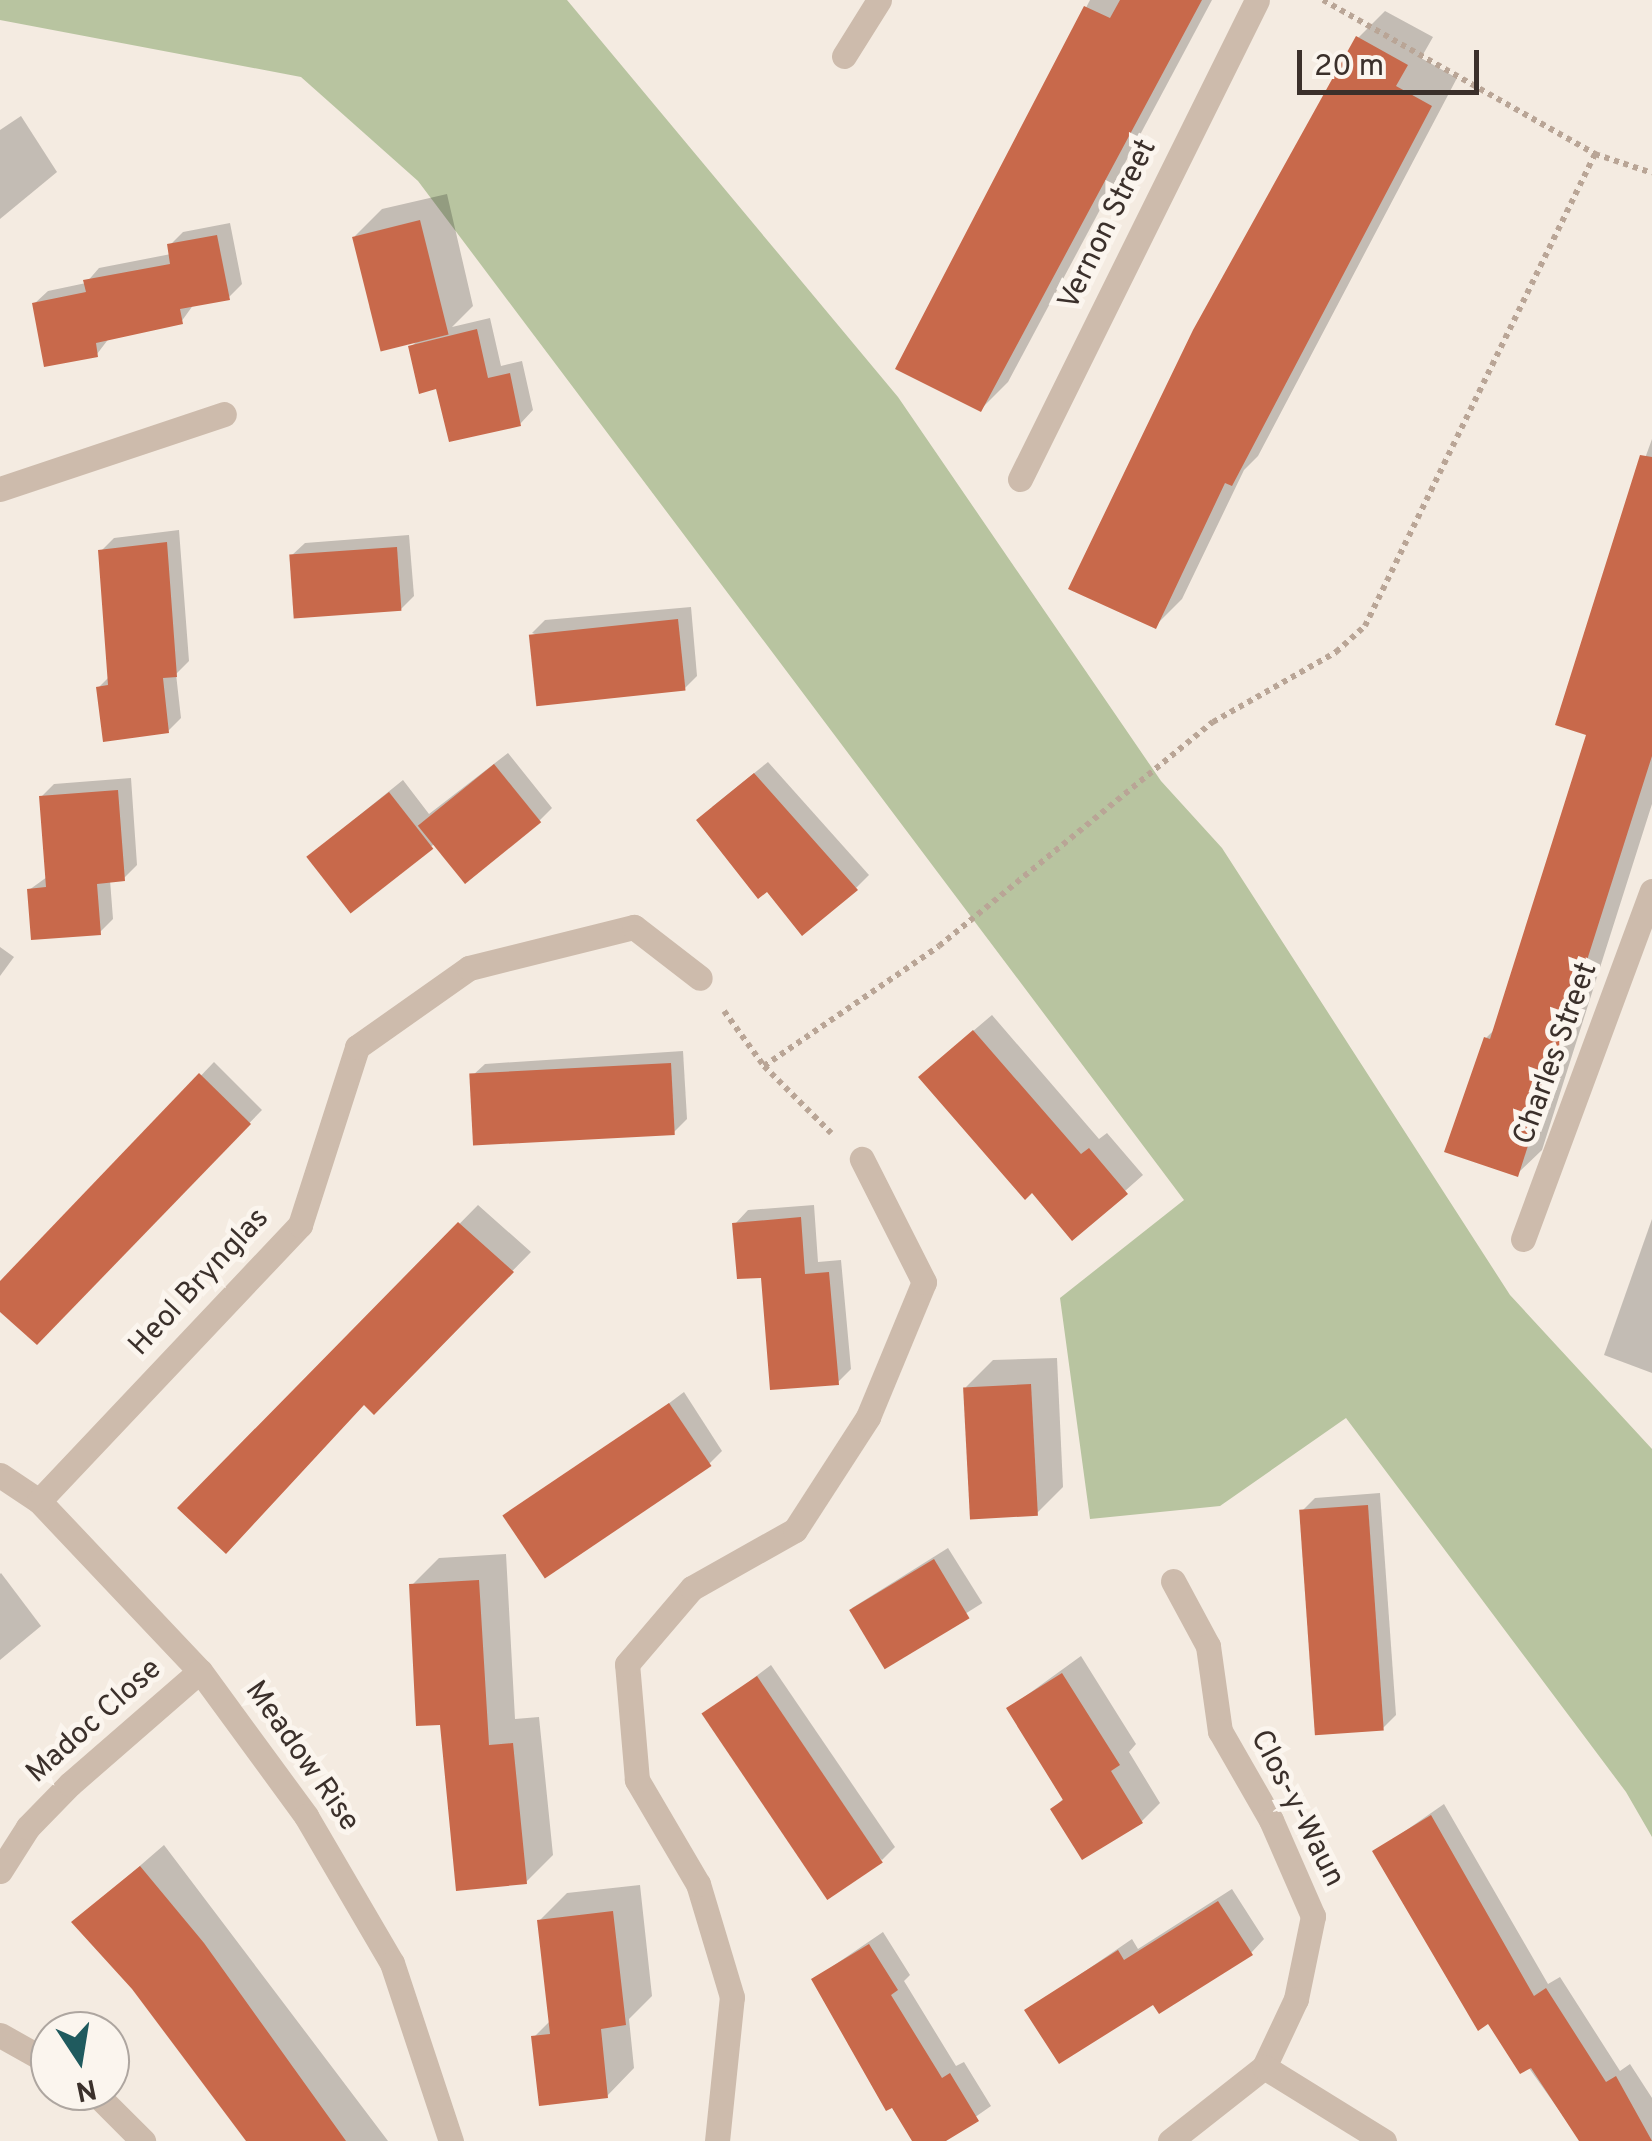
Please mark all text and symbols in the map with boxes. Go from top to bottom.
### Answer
scale bar [1302,30,1484,92]
text: 20 m [1314,49,1384,86]
street label: Vernon Street [1052,134,1166,316]
street label: Charles Street [1507,958,1607,1150]
street label: Heol Brynglas [122,1202,278,1364]
street label: Madoc Close [20,1652,170,1792]
street label: Meadow Rise [236,1675,366,1839]
street label: Clos-y-Waun [1241,1724,1351,1894]
north arrow [30,2011,130,2111]
text: N [72,2069,99,2108]

